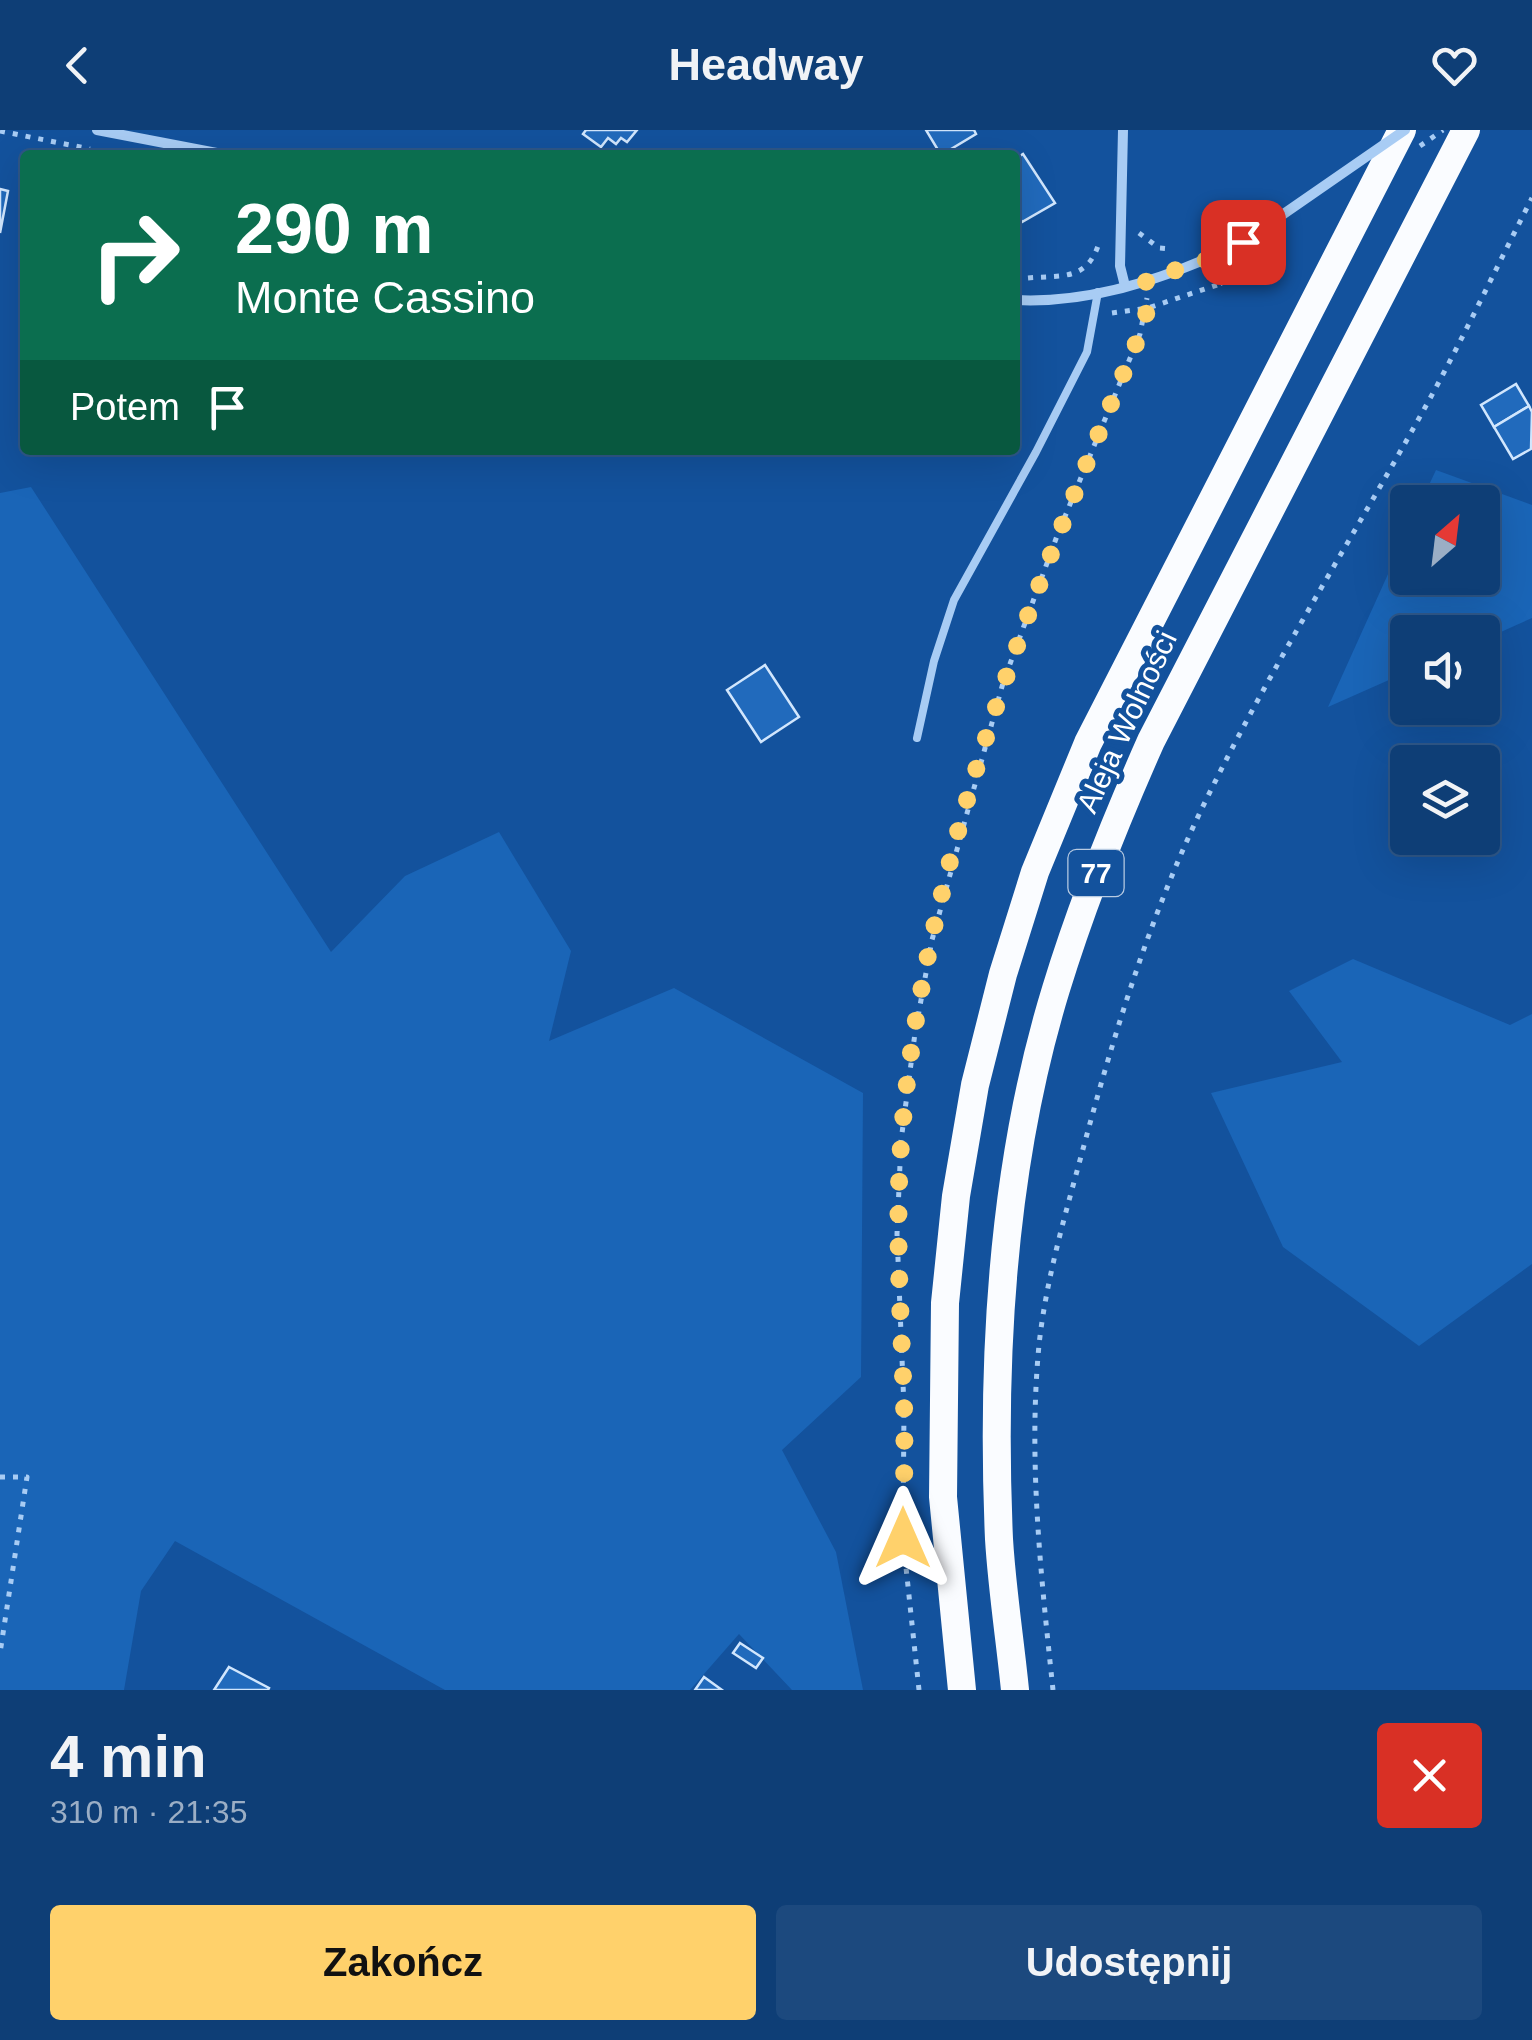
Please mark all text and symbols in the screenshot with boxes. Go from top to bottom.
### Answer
icon: back [50,38,105,93]
icon: heart [1427,38,1482,93]
text: Headway [668,39,864,90]
icon: right [70,190,200,320]
text: 290 m [235,190,433,268]
pin [1201,200,1286,285]
icon: arrive [1216,215,1271,270]
text: Monte Cassino [235,272,535,323]
icon: arrive [200,380,255,435]
text: Potem [70,386,180,428]
north arrow [1390,485,1500,595]
map controls [1390,485,1500,855]
button: sound [1390,615,1500,725]
street label: Aleja Wolności [1070,626,1183,818]
button: layers [1390,745,1500,855]
road number: 77 [1068,850,1124,896]
position arrow [851,1486,955,1590]
text: 4 min [50,1723,207,1790]
button: close [1377,1723,1482,1828]
text: 310 m · 21:35 [50,1794,247,1830]
button: Zakończ [50,1905,756,2020]
button: Udostępnij [776,1905,1482,2020]

